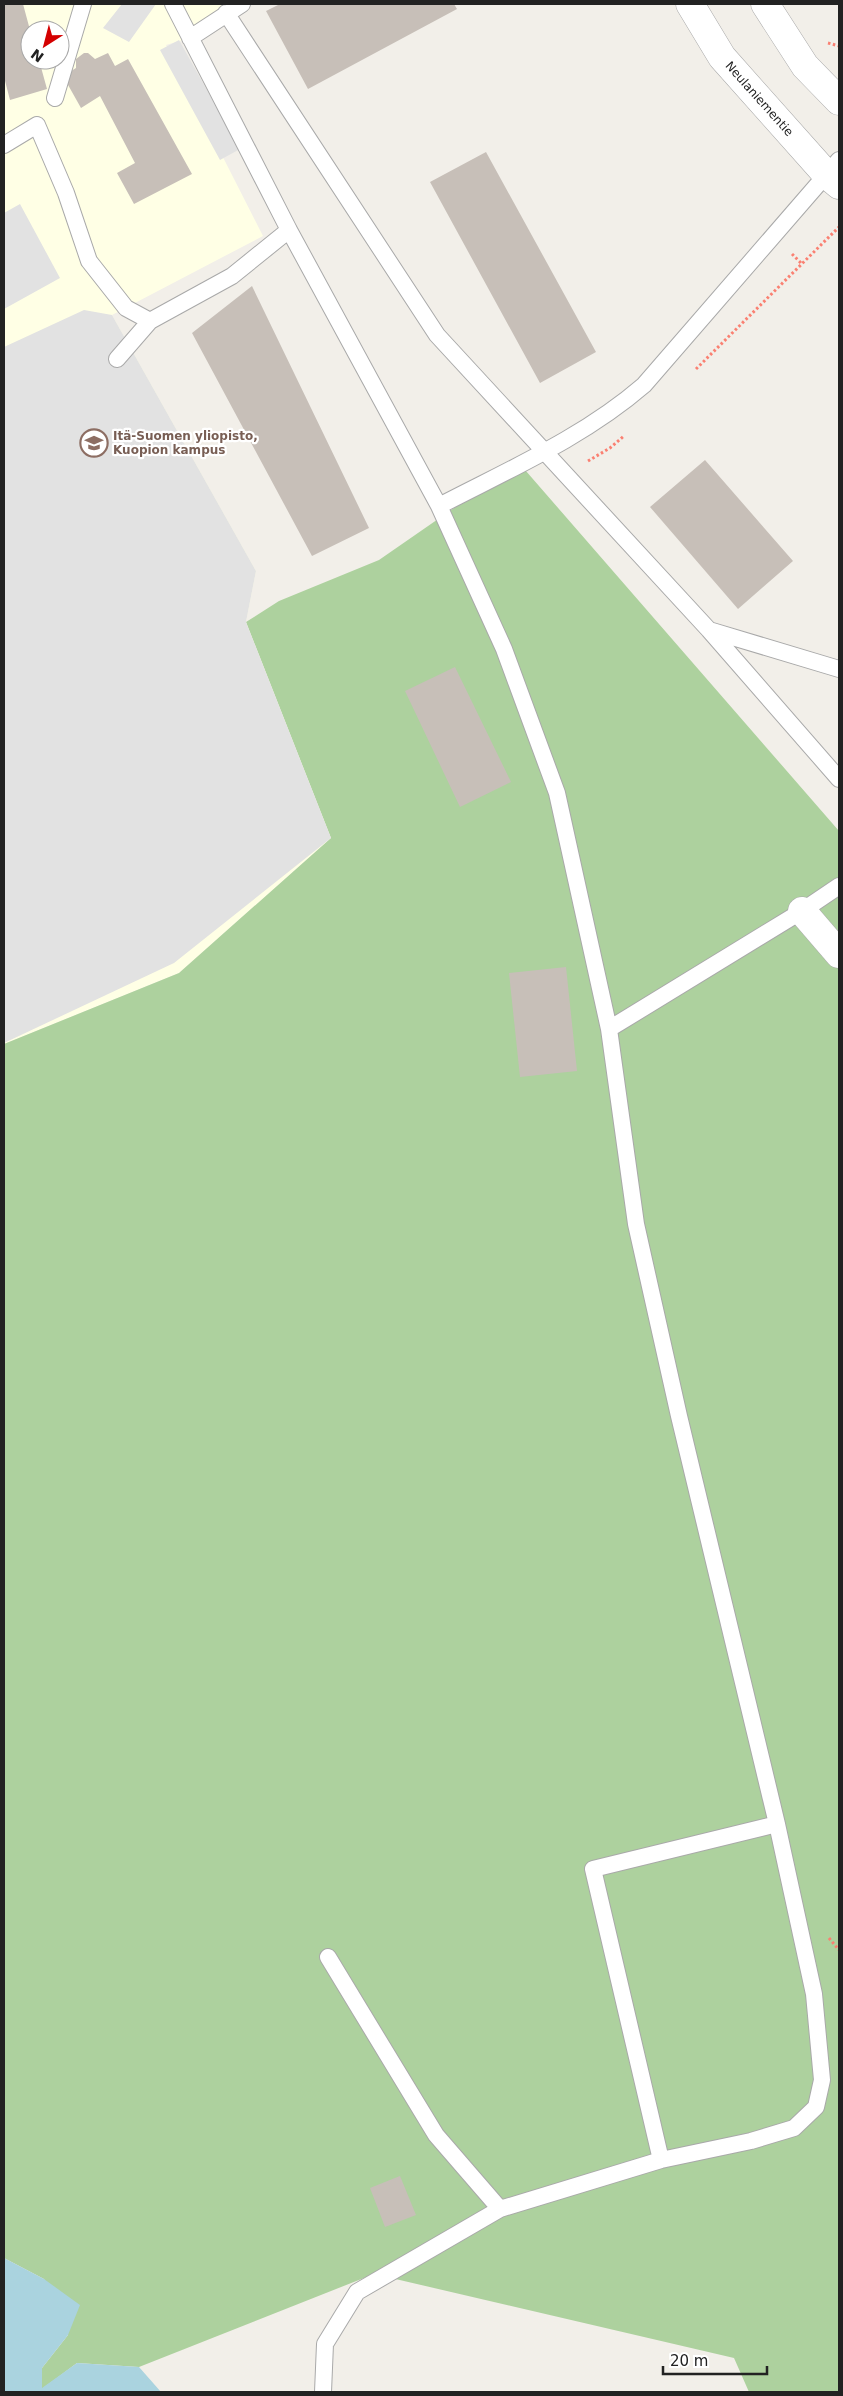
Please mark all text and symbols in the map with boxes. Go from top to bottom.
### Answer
north arrow [20,20,70,70]
text: N [28,46,47,65]
street label: Neulaniementie [722,59,796,139]
school or university icon: Itä-Suomen yliopisto, Kuopion kampus [79,428,109,458]
place label: Itä-Suomen yliopisto, Kuopion kampus [113,429,258,457]
scale bar [663,2344,767,2376]
text: 20 m [670,2352,708,2370]

